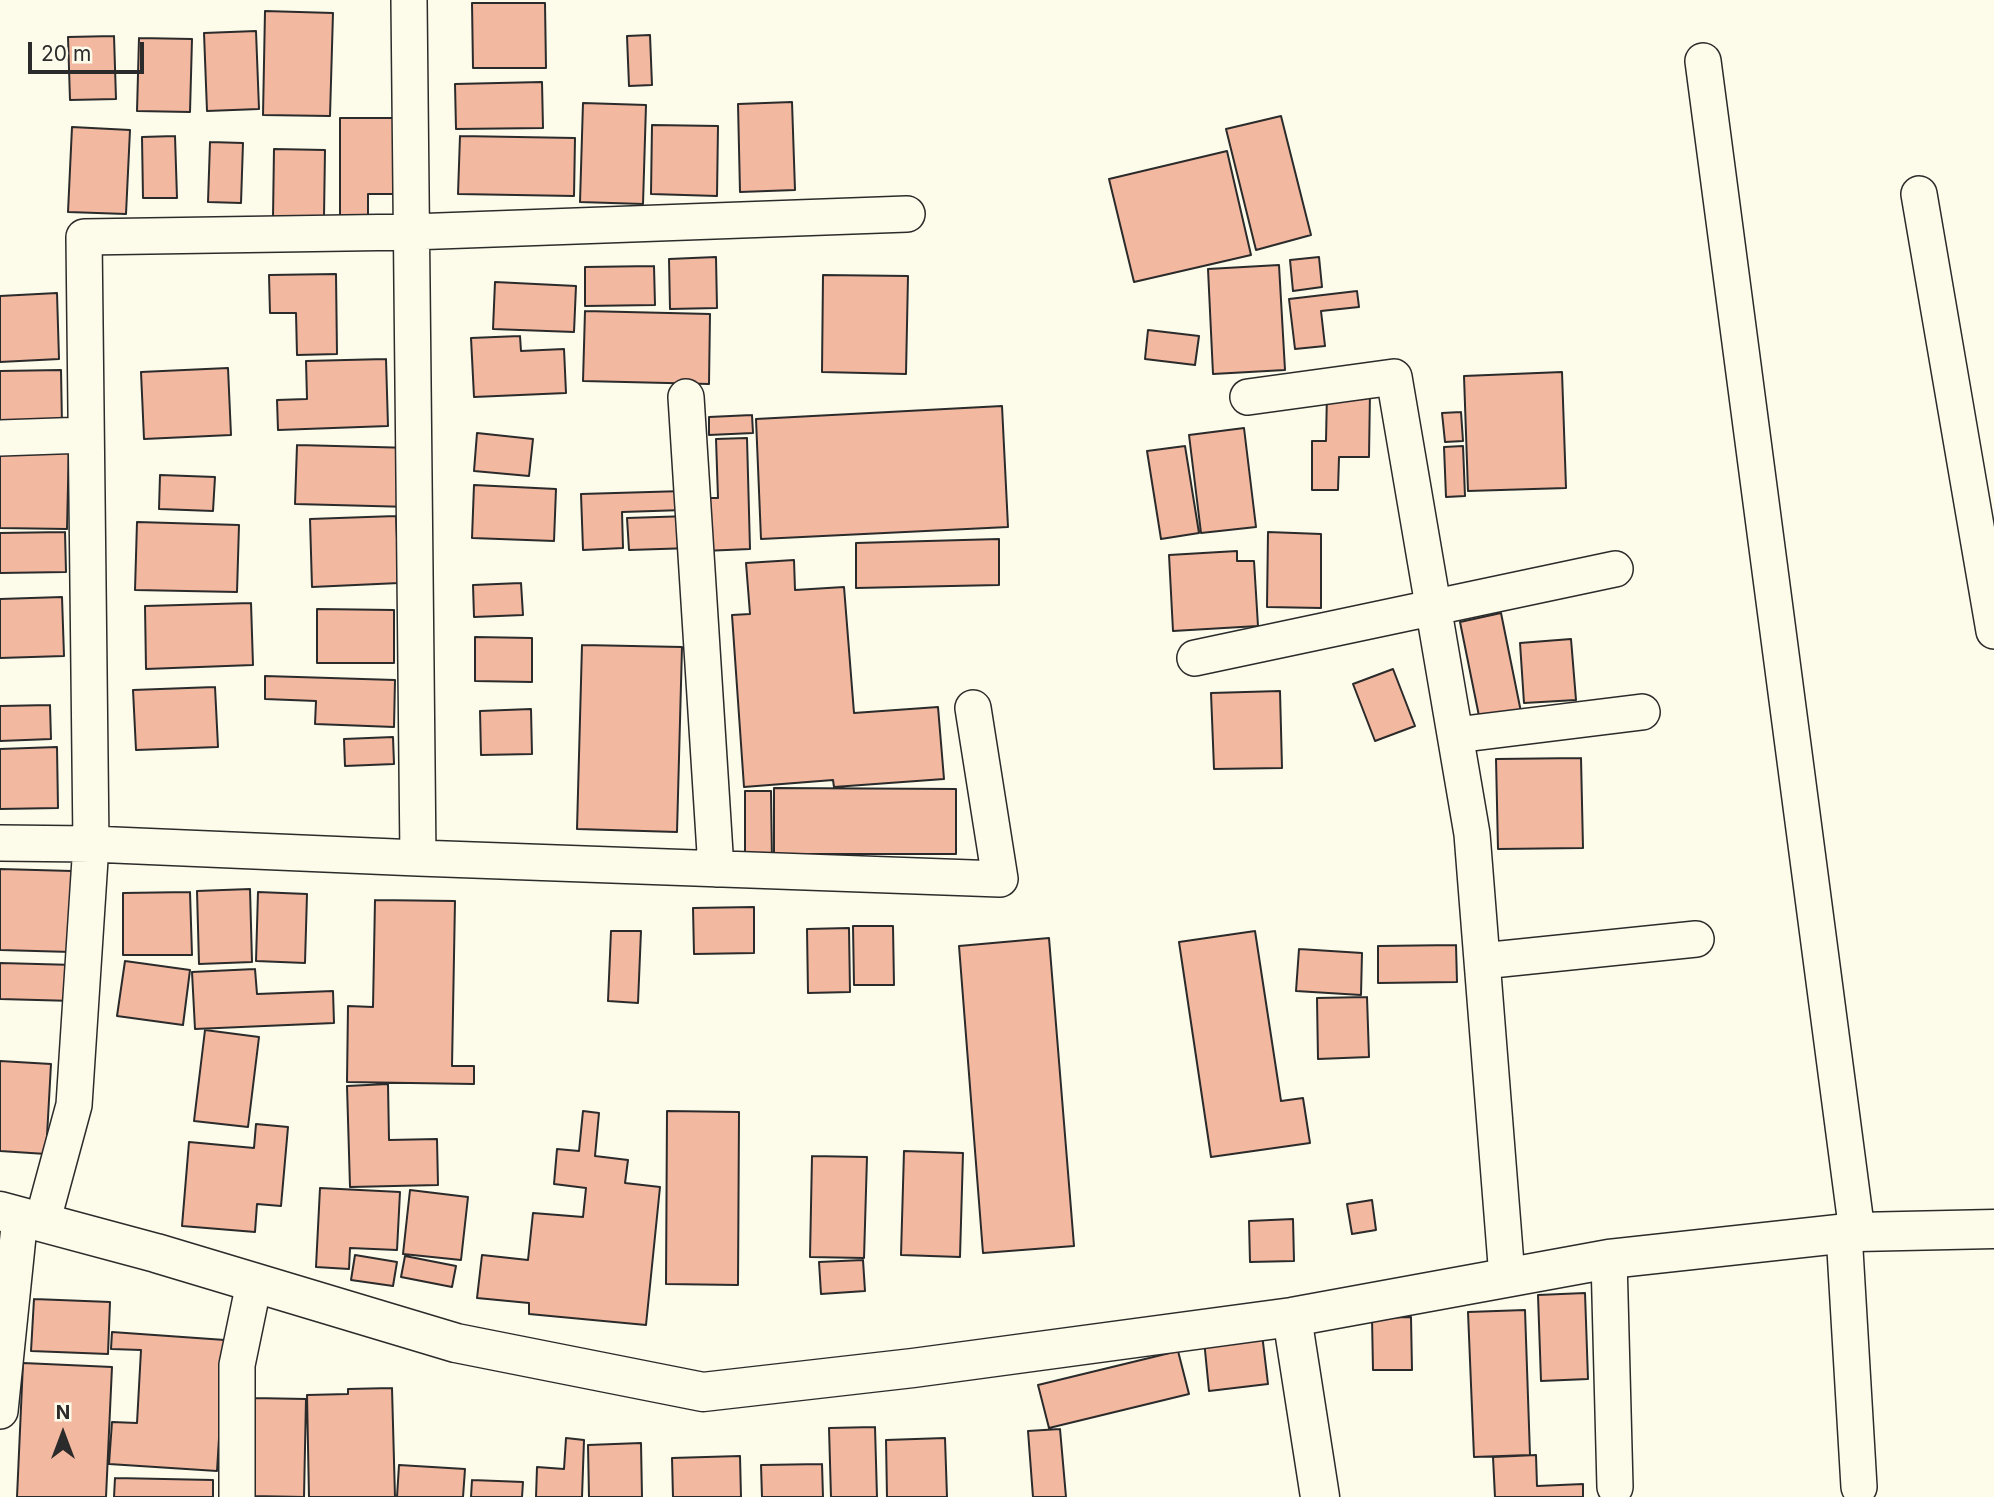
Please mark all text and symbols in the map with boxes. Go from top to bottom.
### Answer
scale bar [32,28,147,72]
text: 20 m [41,41,91,66]
north arrow [28,1399,98,1469]
text: N [56,1401,70,1424]

